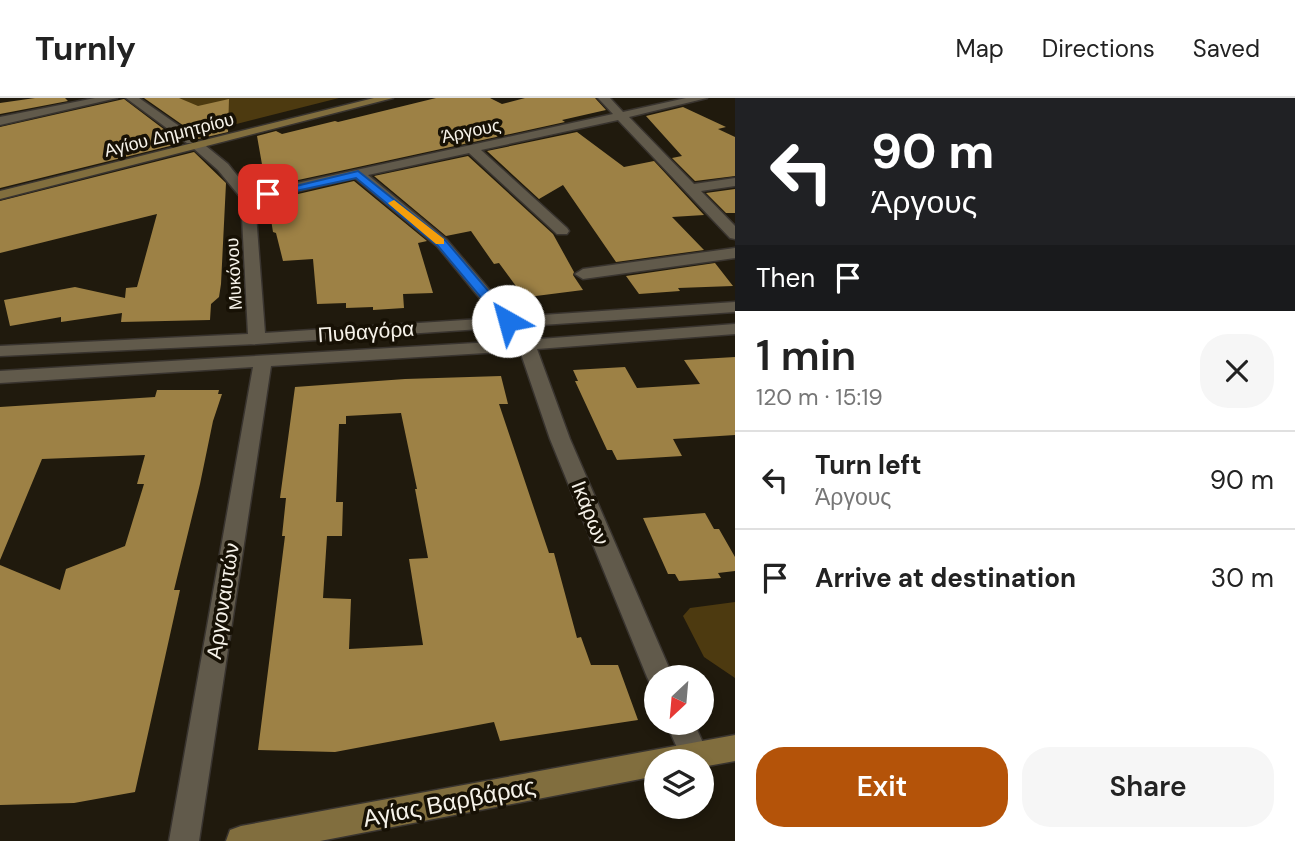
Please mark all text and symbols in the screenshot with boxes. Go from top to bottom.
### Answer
text: Turnly [35,27,136,70]
text: Map [956,33,1004,64]
text: Directions [1042,33,1155,64]
text: Saved [1193,33,1260,64]
street label: Αγίου Δημητρίου [102,107,236,163]
street label: Άργους [439,113,503,149]
text: 90 m [871,119,994,183]
icon: left [756,126,847,217]
pin [238,164,298,224]
icon: arrive [249,175,287,213]
text: Άργους [871,181,977,223]
street label: Μυκόνου [220,237,248,311]
icon: arrive [829,259,867,297]
text: Then [756,261,815,295]
position arrow [471,284,545,358]
street label: Πυθαγόρα [317,315,415,349]
text: 1 min [756,328,856,383]
button: close [1200,334,1274,408]
text: 120 m · 15:19 [756,382,883,412]
text: Turn left [815,448,922,482]
icon: left [756,461,794,499]
text: 90 m [1210,463,1274,497]
street label: Ικάρων [564,477,616,549]
text: Άργους [815,482,891,512]
street label: Αργοναυτών [200,541,246,661]
icon: arrive [756,559,794,597]
text: Arrive at destination [815,561,1076,595]
text: 30 m [1211,561,1274,595]
north arrow [644,665,714,735]
map controls [644,665,714,819]
button: Exit [756,747,1008,827]
button: Share [1022,747,1274,827]
button: layers [644,749,714,819]
street label: Αγίας Βαρβάρας [360,770,538,834]

